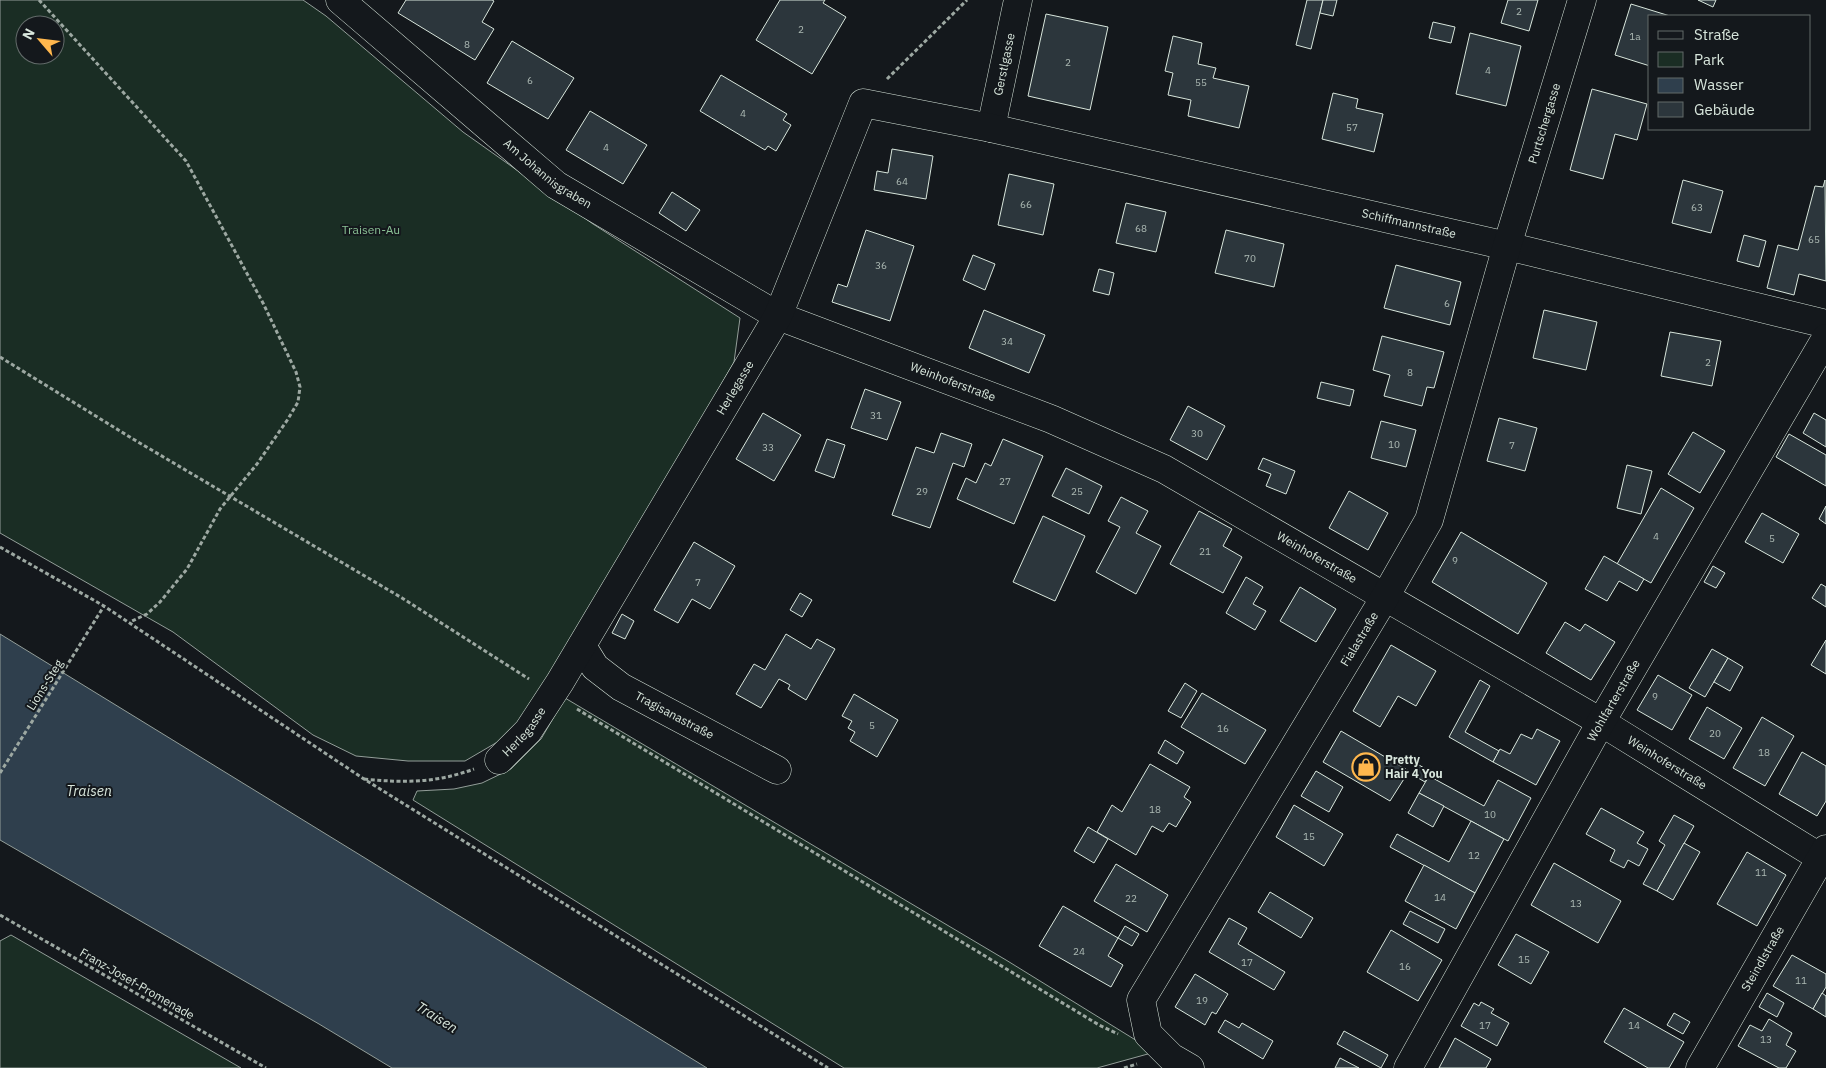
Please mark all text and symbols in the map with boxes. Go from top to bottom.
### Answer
house number: 2 [1516,5,1522,18]
north arrow [15,15,65,65]
legend [1648,15,1811,130]
house number: 2 [798,23,804,36]
text: N [18,25,39,43]
text: Straße [1694,25,1739,44]
house number: 1a [1629,30,1641,43]
street label: Gerstlgasse [990,31,1018,97]
house number: 8 [464,38,470,51]
text: Park [1694,50,1724,69]
house number: 2 [1065,56,1071,69]
house number: 4 [1485,64,1491,77]
house number: 6 [527,74,533,87]
text: Wasser [1694,75,1744,94]
house number: 55 [1195,76,1207,89]
street label: Purtschergasse [1525,81,1563,165]
text: Gebäude [1694,100,1755,119]
house number: 4 [740,107,746,120]
house number: 57 [1346,121,1358,134]
street label: Am Johannisgraben [501,135,595,211]
house number: 4 [603,141,609,154]
house number: 64 [896,175,908,188]
house number: 66 [1020,198,1032,211]
house number: 63 [1691,201,1703,214]
street label: Schiffmannstraße [1360,205,1458,241]
park label: Traisen-Au [342,222,400,237]
house number: 68 [1135,222,1147,235]
house number: 65 [1808,233,1820,246]
house number: 70 [1244,252,1256,265]
house number: 36 [875,259,887,272]
house number: 6 [1444,297,1450,310]
house number: 34 [1001,335,1013,348]
house number: 2 [1705,356,1711,369]
street label: Herlegasse [713,357,757,417]
street label: Weinhoferstraße [908,359,998,405]
house number: 8 [1407,366,1413,379]
house number: 31 [870,409,882,422]
house number: 30 [1191,427,1203,440]
house number: 10 [1388,438,1400,451]
house number: 7 [1509,439,1515,452]
house number: 33 [762,441,774,454]
house number: 27 [999,475,1011,488]
house number: 29 [916,485,928,498]
house number: 25 [1071,485,1083,498]
street label: Weinhoferstraße [1274,528,1360,586]
house number: 4 [1653,530,1659,543]
house number: 5 [1769,532,1775,545]
house number: 21 [1199,545,1211,558]
house number: 9 [1452,554,1458,567]
house number: 7 [695,576,701,589]
street label: Fialastraße [1337,609,1381,669]
street label: Lions-Steg [23,656,66,713]
street label: Wohlfarterstraße [1584,656,1643,744]
street label: Tragisanastraße [633,688,717,742]
house number: 9 [1652,690,1658,703]
street label: Herlegasse [499,704,549,759]
house number: 5 [869,719,875,732]
house number: 16 [1217,722,1229,735]
house number: 20 [1709,727,1721,740]
street label: Weinhoferstraße [1625,732,1710,793]
house number: 18 [1758,746,1770,759]
shop icon: Pretty Hair 4 You [1351,752,1381,782]
place label: Pretty Hair 4 You [1385,752,1443,781]
water label: Traisen [66,782,112,800]
house number: 18 [1149,803,1161,816]
house number: 10 [1484,808,1496,821]
house number: 15 [1303,830,1315,843]
house number: 12 [1468,849,1480,862]
house number: 11 [1755,866,1767,879]
house number: 14 [1434,891,1446,904]
house number: 22 [1125,892,1137,905]
house number: 13 [1570,897,1582,910]
street label: Steindlstraße [1738,923,1787,994]
street label: Franz-Josef-Promenade [77,945,198,1023]
house number: 24 [1073,945,1085,958]
house number: 15 [1518,953,1530,966]
house number: 17 [1241,956,1253,969]
house number: 16 [1399,960,1411,973]
house number: 11 [1795,974,1807,987]
house number: 19 [1196,994,1208,1007]
water label: Traisen [413,997,461,1037]
house number: 17 [1479,1019,1491,1032]
house number: 14 [1628,1019,1640,1032]
house number: 13 [1760,1033,1772,1046]

